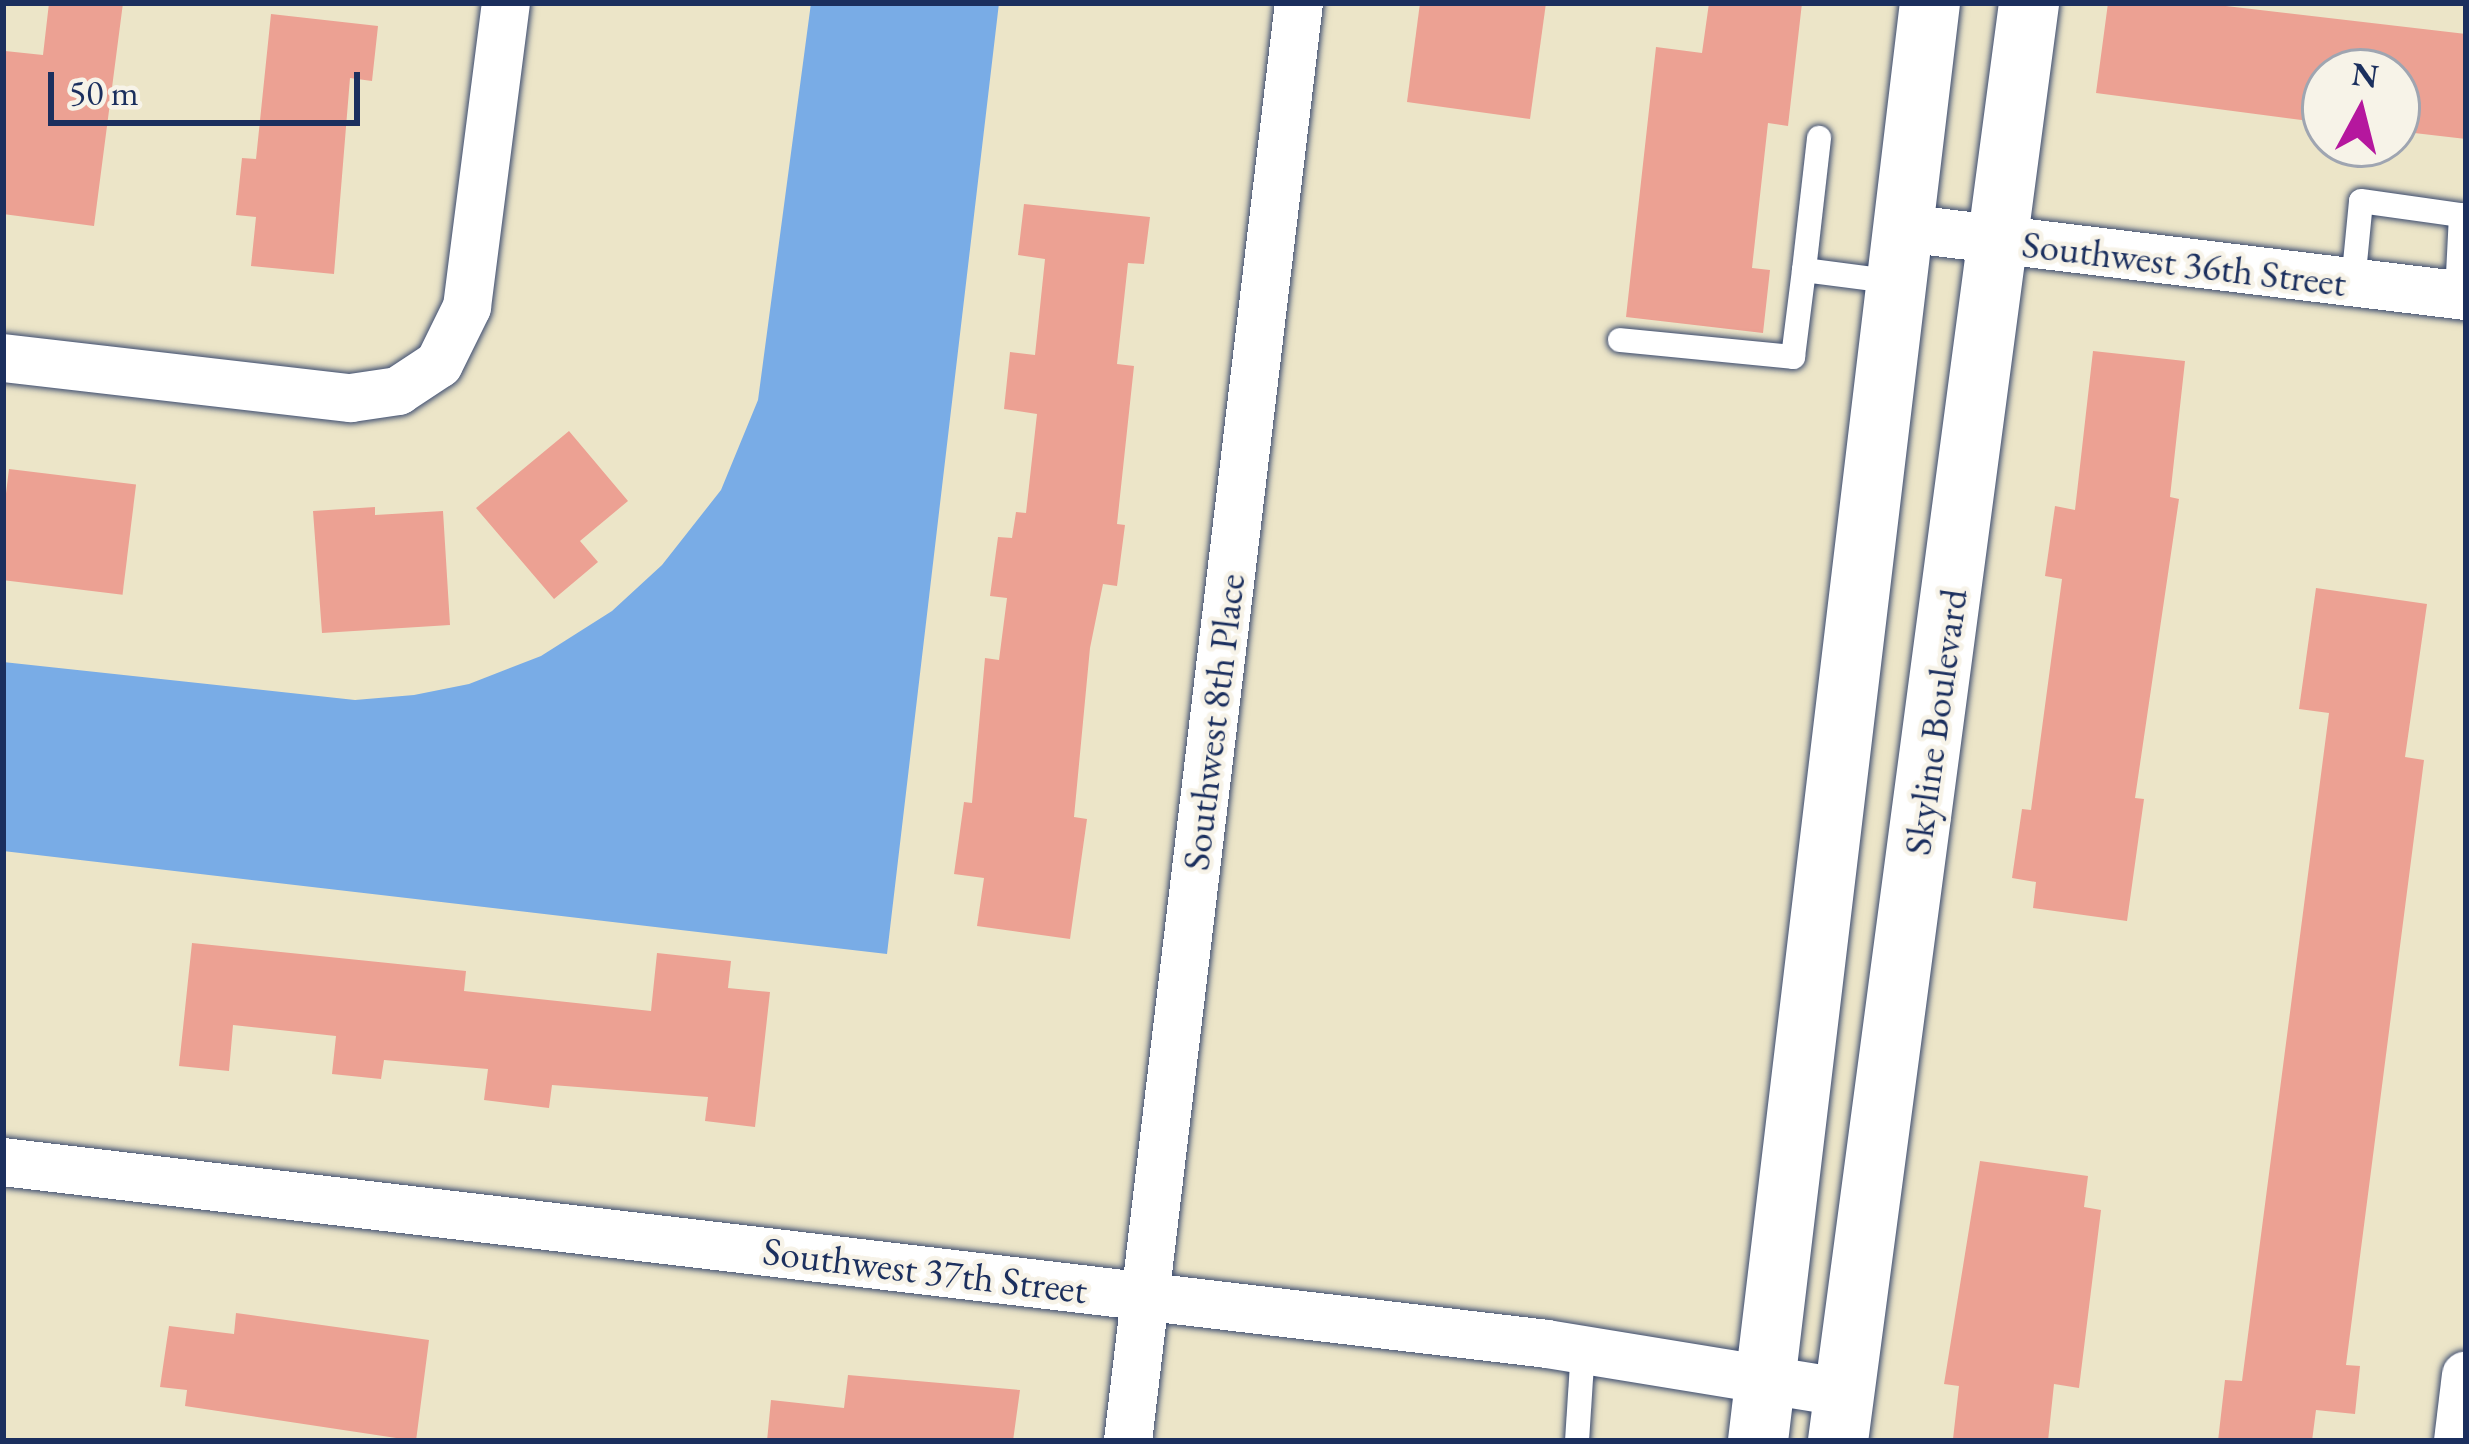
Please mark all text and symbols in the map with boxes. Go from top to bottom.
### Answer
scale bar [54,48,366,122]
north arrow [2301,48,2421,168]
text: N [2349,52,2381,98]
text: 50 m [69,69,139,116]
street label: Southwest 36th Street [2019,221,2349,307]
street label: Southwest 8th Place [1173,571,1255,873]
street label: Skyline Boulevard [1894,586,1978,858]
street label: Southwest 37th Street [760,1228,1090,1314]

